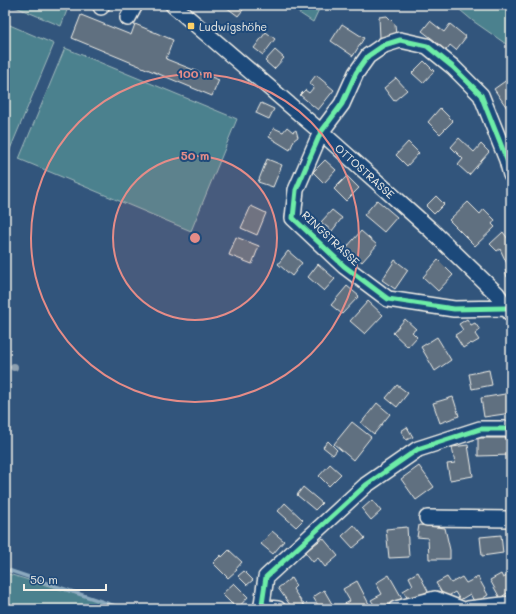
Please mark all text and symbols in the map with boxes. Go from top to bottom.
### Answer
place label: Ludwigshöhe [199,19,267,34]
marker: Ludwigshöhe [186,21,196,31]
text: 100 m [178,65,212,81]
street label: OTTOSTRASSE [332,140,398,202]
text: 50 m [181,147,209,163]
street label: RINGSTRASSE [299,207,363,269]
centre of rings [188,231,202,245]
scale bar [24,566,106,592]
text: 50 m [30,571,58,587]

